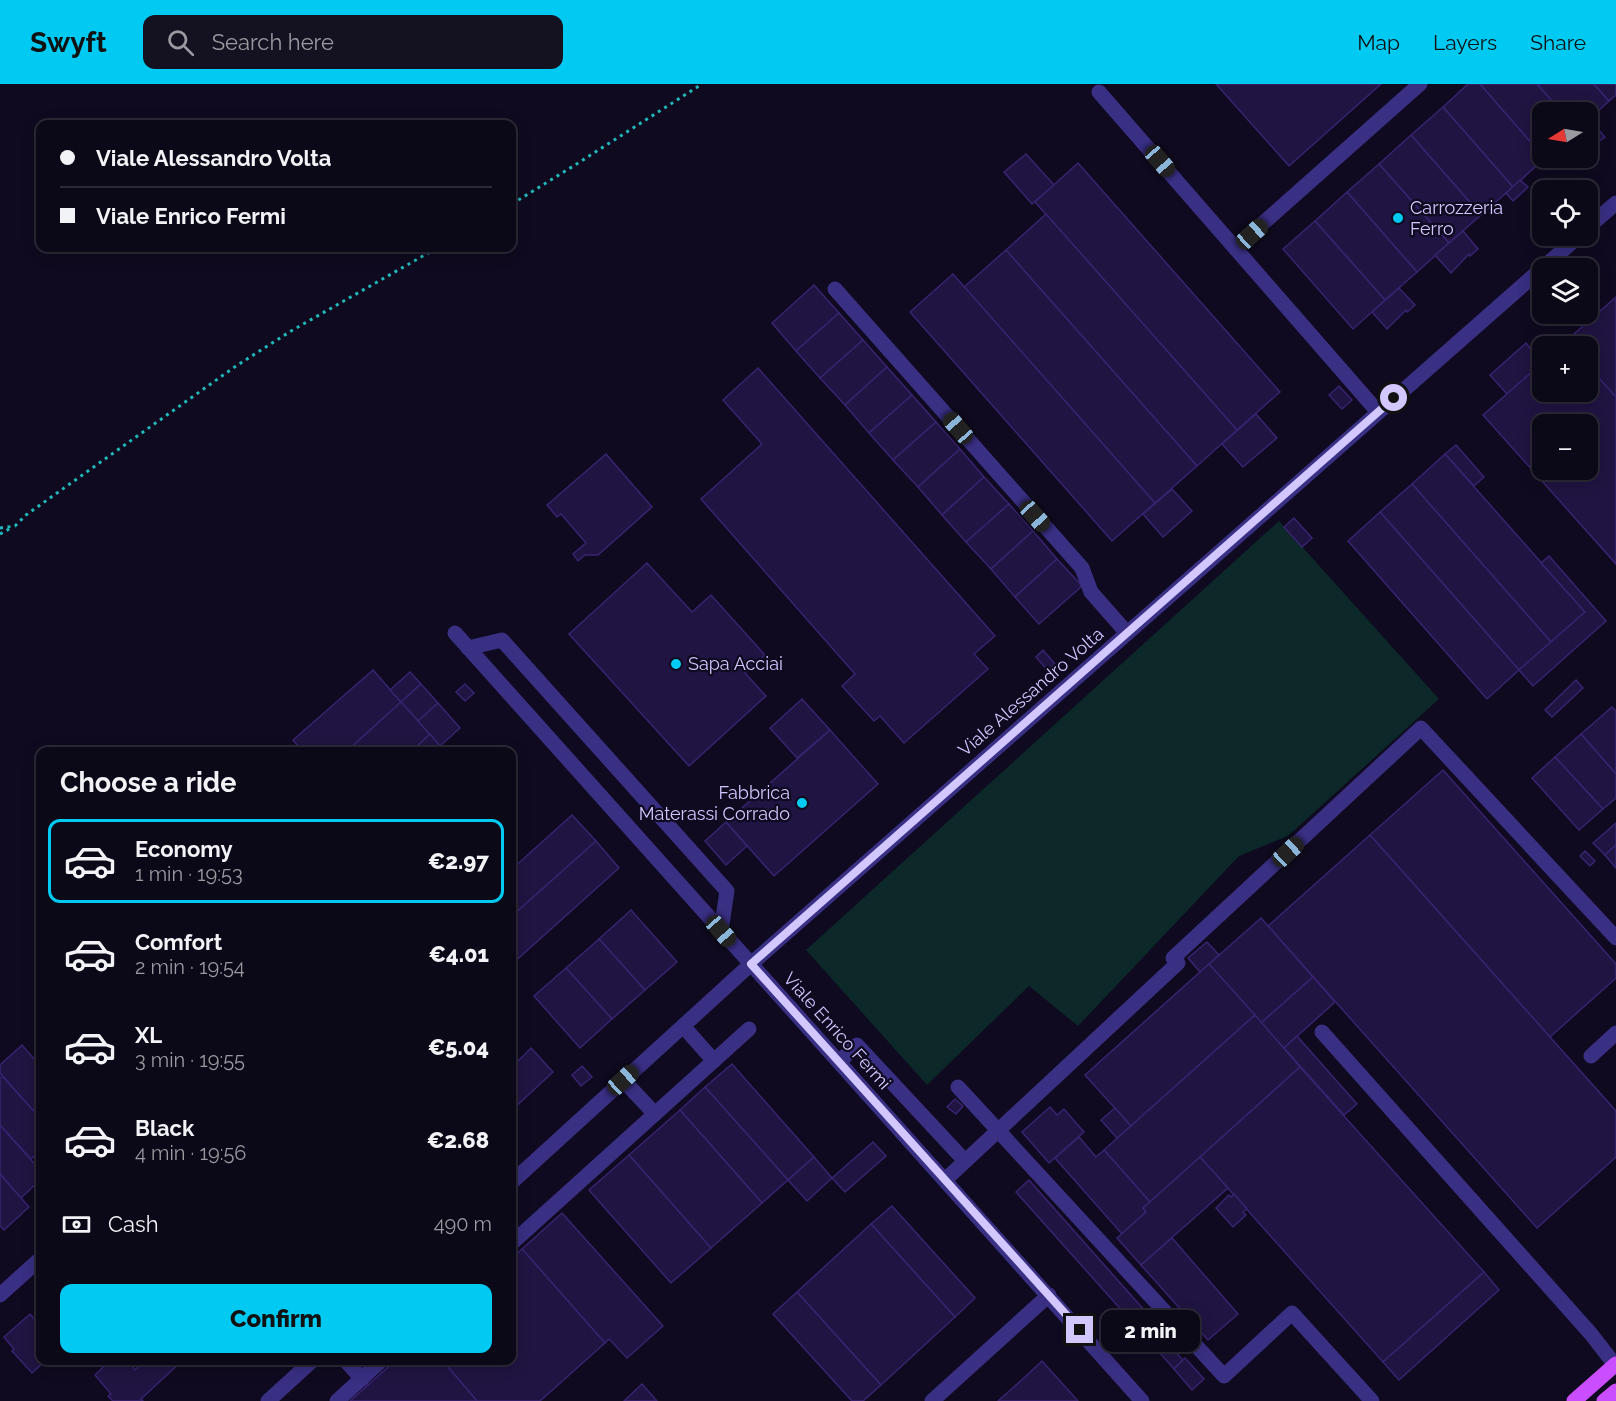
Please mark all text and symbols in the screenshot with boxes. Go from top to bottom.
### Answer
search box [143,15,563,69]
text: Swyft [30,26,107,59]
icon: search [164,26,197,59]
text: Search here [212,29,334,55]
text: Map [1357,30,1400,55]
text: Layers [1433,30,1497,55]
text: Share [1530,30,1586,55]
north arrow [1532,102,1598,168]
map controls [1532,102,1598,480]
car [1141,142,1179,180]
text: Viale Alessandro Volta [96,145,331,171]
button: locate [1532,180,1598,246]
place label: Carrozzeria Ferro [1410,197,1503,239]
text: Viale Enrico Fermi [96,203,286,229]
marker: Carrozzeria Ferro [1391,211,1405,225]
car [1233,215,1271,253]
button: layers [1532,258,1598,324]
button: + [1532,336,1598,402]
route start [1380,384,1407,411]
car [939,409,977,447]
button: − [1532,414,1598,480]
car [1016,497,1054,535]
street label: Viale Alessandro Volta [954,623,1107,760]
place label: Sapa Acciai [688,653,783,674]
marker: Sapa Acciai [669,657,683,671]
text: Choose a ride [60,767,236,798]
place label: Fabbrica Materassi Corrado [639,782,790,824]
marker: Fabbrica Materassi Corrado [795,796,809,810]
car [1269,833,1307,871]
icon: car [63,834,117,888]
text: Economy [135,836,233,862]
text: €2.97 [428,848,489,874]
text: 1 min · 19:53 [135,862,243,886]
car [702,912,740,950]
icon: car [63,927,117,981]
text: Comfort [135,929,222,955]
text: €4.01 [429,941,489,967]
text: 2 min · 19:54 [135,955,245,979]
street label: Viale Enrico Fermi [779,968,895,1093]
icon: car [63,1020,117,1074]
text: XL [135,1022,162,1048]
text: €5.04 [428,1034,489,1060]
text: 3 min · 19:55 [135,1048,245,1072]
car [604,1061,642,1099]
icon: car [63,1113,117,1167]
text: Black [135,1115,194,1141]
text: €2.68 [427,1127,489,1153]
text: 4 min · 19:56 [135,1141,246,1165]
icon: cash [60,1208,93,1241]
text: Cash [108,1211,159,1237]
text: 490 m [434,1212,492,1236]
button: Confirm [60,1284,492,1353]
callout: 2 min [1101,1309,1200,1351]
route end [1066,1316,1093,1343]
text: 2 min [1124,1319,1177,1343]

